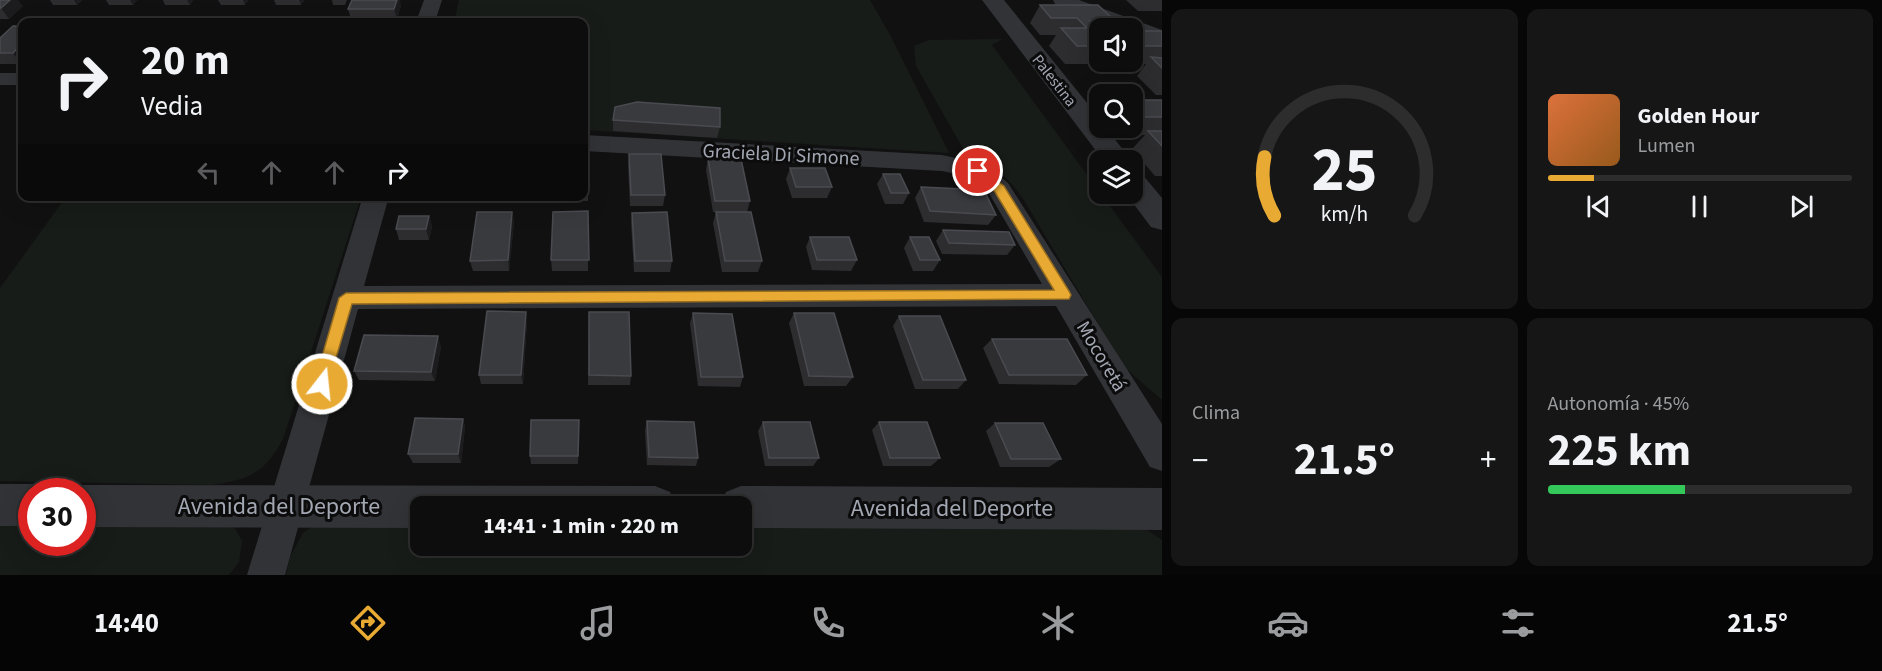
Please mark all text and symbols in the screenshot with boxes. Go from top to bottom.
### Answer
map controls [1089,18,1143,204]
button: sound [1089,18,1143,72]
text: 20 m [141,31,230,91]
icon: right [42,42,120,120]
street label: Palestina [1027,50,1082,111]
button: search [1089,84,1143,138]
text: Vedia [141,87,203,126]
text: Golden Hour [1638,100,1759,132]
text: 25 [1311,126,1377,215]
text: Lumen [1638,132,1695,160]
street label: Graciela Di Simone [702,137,860,173]
pin [952,145,1003,196]
button: layers [1089,150,1143,204]
icon: arrive [961,154,994,187]
icon: left [192,156,225,189]
icon: ahead [255,156,288,189]
icon: ahead [318,156,351,189]
icon: right [381,156,414,189]
icon: previous [1582,190,1615,223]
icon: pause [1683,190,1716,223]
icon: next [1785,190,1818,223]
text: km/h [1320,199,1368,230]
street label: Mocoretá [1069,316,1133,397]
position arrow [290,352,354,416]
text: Autonomía · 45% [1548,390,1689,418]
text: Clima [1192,399,1240,427]
text: 225 km [1548,419,1691,483]
text: 21.5° [1294,428,1395,492]
text: − [1192,437,1208,484]
text: + [1480,437,1497,484]
speed limit sign: 30 [18,478,96,556]
street label: Avenida del Deporte [178,489,380,524]
street label: Avenida del Deporte [851,491,1053,526]
text: 14:41 · 1 min · 220 m [483,510,679,542]
icon: directions [347,602,389,644]
icon: music [577,602,619,644]
icon: phone [807,602,849,644]
icon: climate [1037,602,1079,644]
icon: car [1267,602,1309,644]
icon: filters [1497,602,1539,644]
text: 14:40 [94,604,159,643]
text: 21.5° [1727,604,1788,643]

